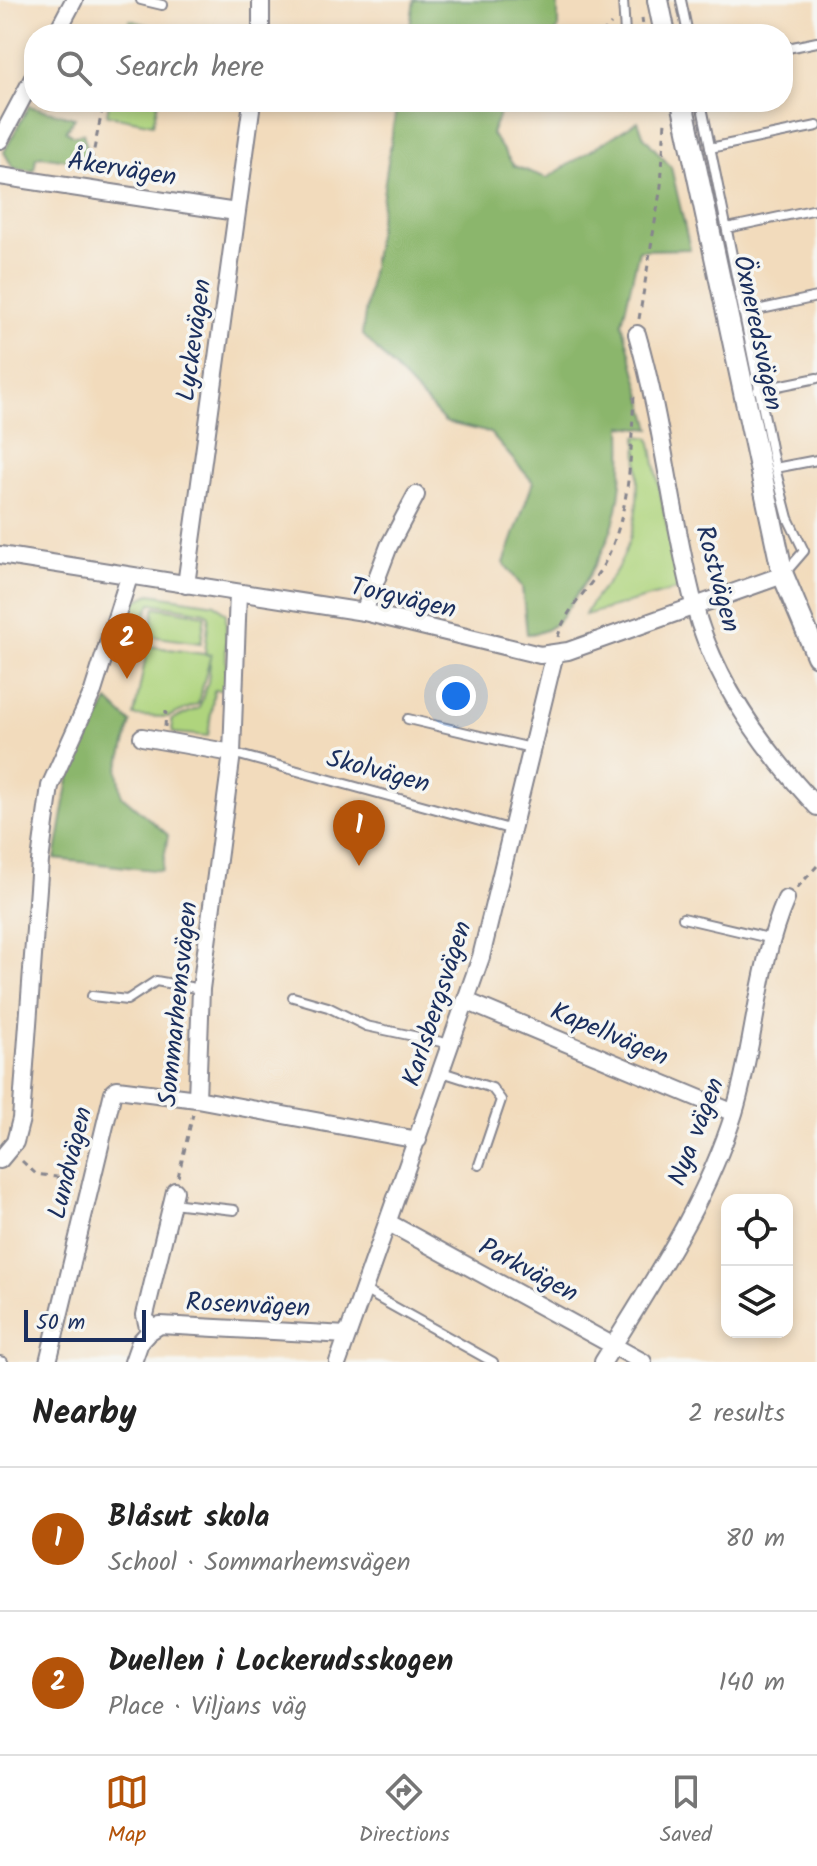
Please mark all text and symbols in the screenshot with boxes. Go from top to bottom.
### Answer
search box [24,24,793,112]
text: Search here [116,44,264,92]
icon: search [52,46,96,90]
street label: Åkervägen [65,141,179,199]
street label: Öxneredsvägen [720,251,794,415]
street label: Lyckevägen [166,276,224,404]
street label: Rostvägen [683,521,751,637]
street label: Torgvägen [346,566,460,632]
pin: 2 [101,613,153,679]
your location [436,676,476,716]
street label: Skolvägen [322,738,434,806]
pin: 1 [333,800,385,866]
street label: Sommarhemsvägen [147,899,211,1109]
street label: Karlsbergsvägen [391,916,485,1092]
street label: Kapellvägen [543,991,675,1079]
street label: Nya vägen [657,1071,737,1193]
street label: Lundvägen [37,1102,105,1224]
map controls [721,1194,793,1338]
button: locate [721,1194,793,1266]
street label: Parkvägen [470,1227,586,1315]
button: layers [721,1266,793,1338]
street label: Rosenvägen [185,1282,311,1330]
scale bar [24,1306,146,1342]
text: 50 m [36,1306,85,1341]
text: Nearby [32,1387,137,1441]
text: 2 results [688,1393,785,1435]
text: Blåsut skola [108,1494,270,1542]
text: 1 [54,1518,62,1560]
text: 80 m [725,1518,785,1560]
text: School · Sommarhemsvägen [108,1542,411,1584]
text: Duellen i Lockerudsskogen [108,1638,453,1686]
text: 2 [50,1662,66,1704]
text: 140 m [718,1662,785,1704]
text: Place · Viljans väg [108,1686,307,1728]
tab: Map [105,1770,149,1853]
tab: Directions [359,1770,450,1853]
tab: Saved [660,1770,712,1853]

